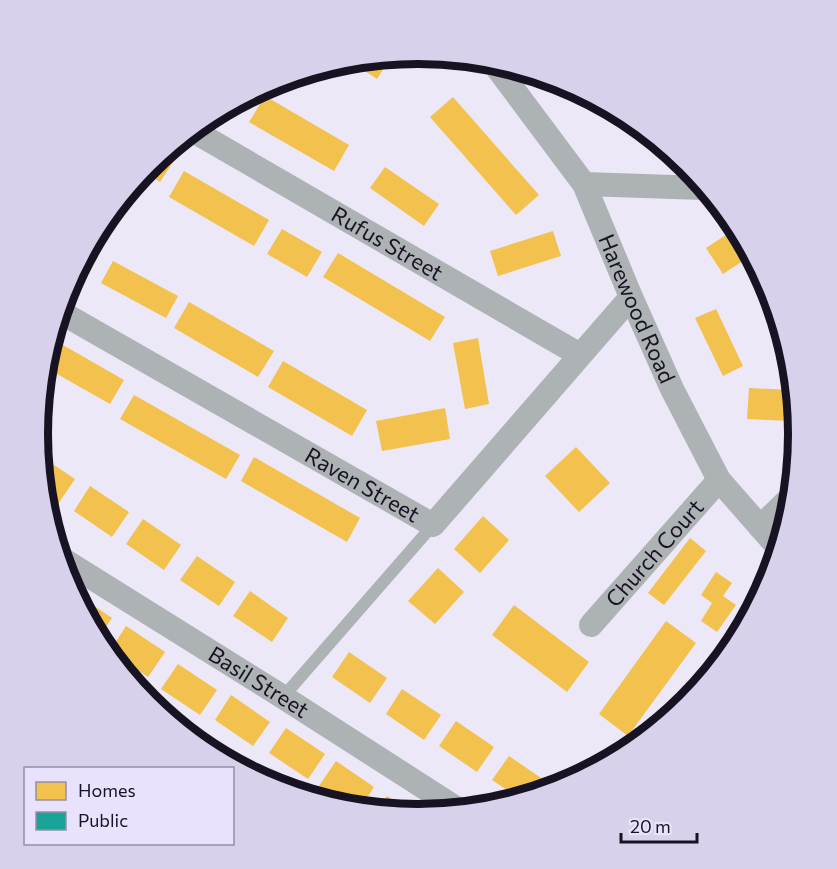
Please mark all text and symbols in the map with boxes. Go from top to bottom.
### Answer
street label: Rufus Street [327,200,448,286]
street label: Harewood Road [593,230,682,387]
street label: Raven Street [301,441,425,528]
street label: Church Court [600,493,709,612]
street label: Basil Street [204,640,314,723]
legend [24,767,234,845]
text: Homes [78,779,136,801]
scale bar [621,806,698,844]
text: Public [78,809,128,831]
text: 20 m [630,815,671,837]

